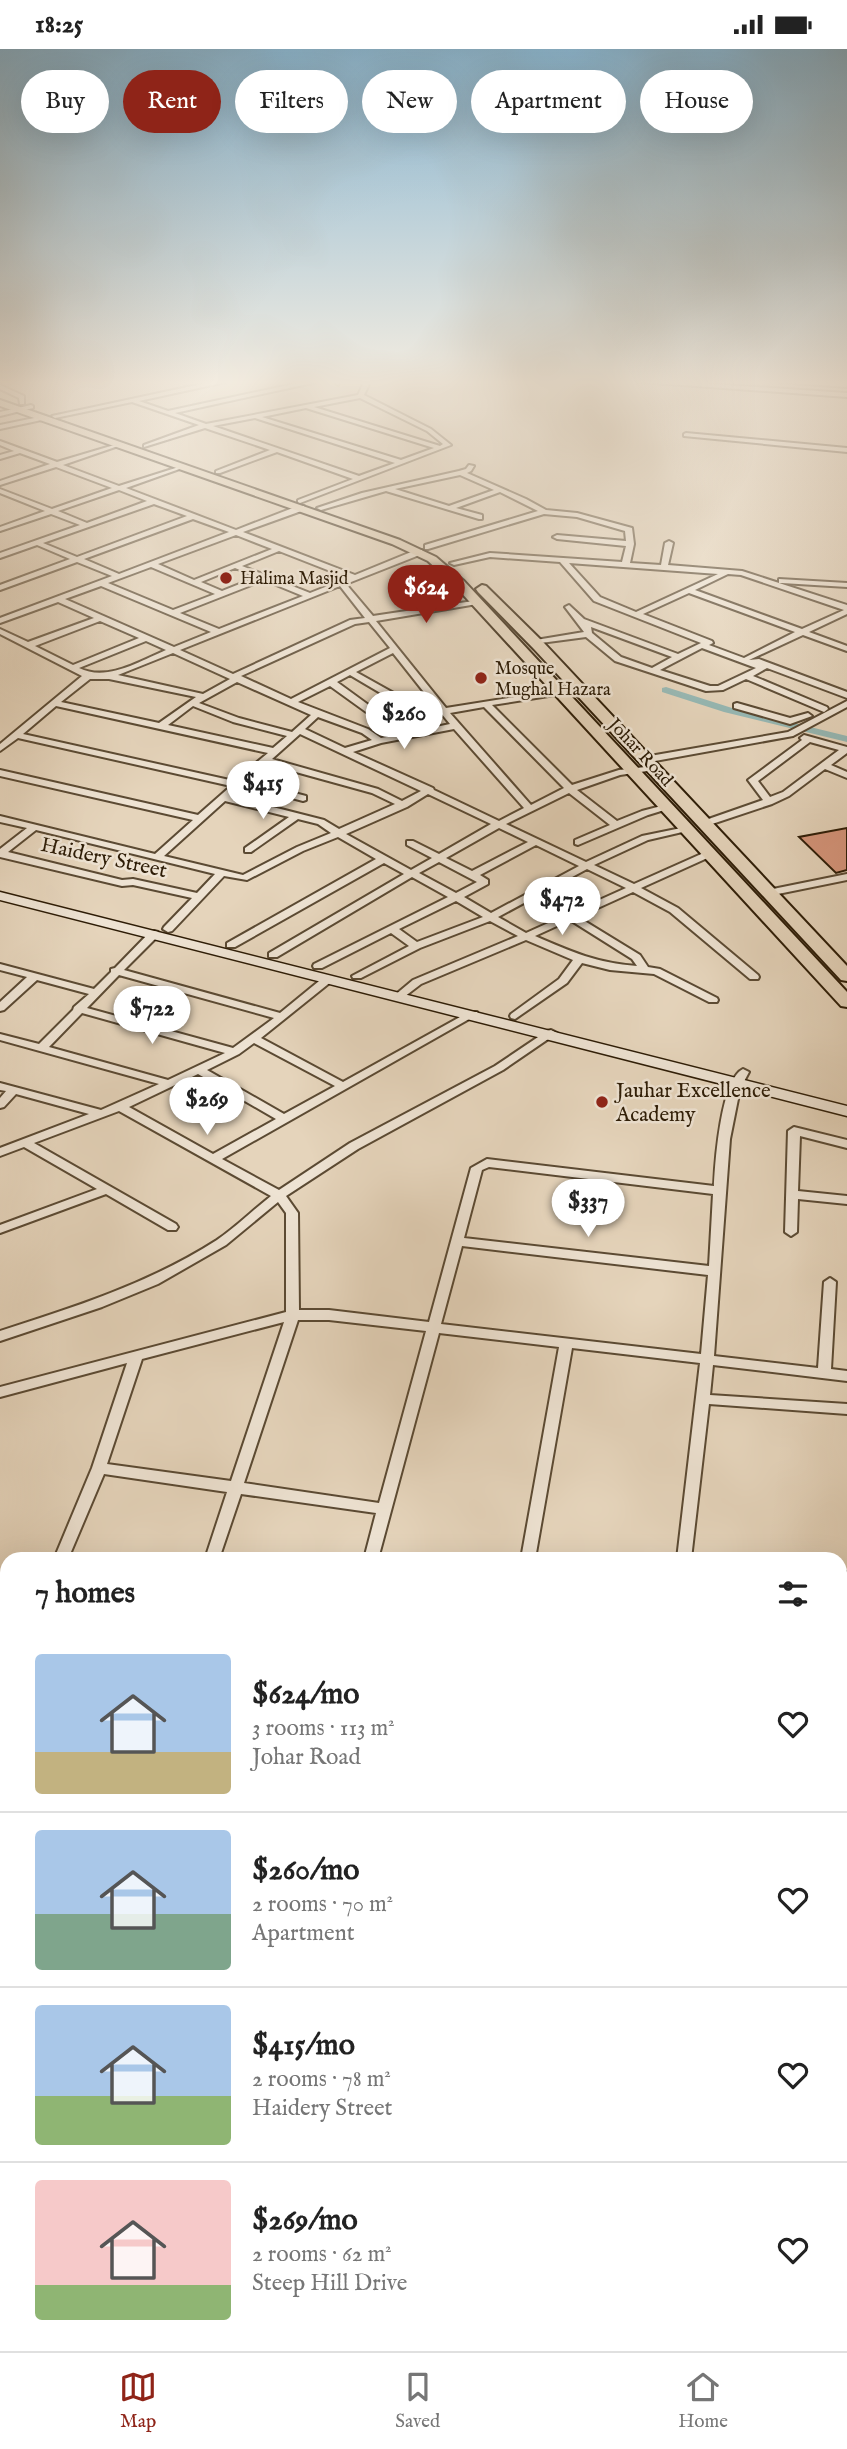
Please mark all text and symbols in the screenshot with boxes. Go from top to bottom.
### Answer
text: 18:25 [35,8,83,41]
chip: Buy [21,70,109,133]
chip: Rent [123,70,221,133]
chip: Filters [235,70,348,133]
chip: New [362,70,457,133]
chip: Apartment [471,70,626,133]
chip: House [640,70,753,133]
pin: $624 [385,565,467,625]
place label: Halima Masjid [240,568,349,591]
marker: Halima Masjid [218,570,234,586]
text: $624 [404,573,448,602]
place label: Mosque Mughal Hazara [495,658,611,702]
marker: Mosque Mughal Hazara [473,670,489,686]
pin: $260 [363,691,445,751]
text: $260 [382,699,426,728]
street label: Johar Road [601,713,678,792]
pin: $415 [222,761,304,821]
text: $415 [243,769,283,798]
street label: Haidery Street [38,832,169,885]
pin: $472 [521,877,603,937]
text: $472 [540,885,584,914]
pin: $722 [111,986,193,1046]
text: $722 [129,994,175,1023]
pin: $269 [166,1077,248,1137]
place label: Jauhar Excellence Academy [614,1078,771,1129]
text: $269 [185,1085,229,1114]
marker: Jauhar Excellence Academy [594,1094,610,1110]
pin: $337 [547,1179,629,1239]
text: $337 [568,1187,608,1216]
text: 7 homes [35,1575,135,1613]
icon: filters [774,1575,812,1613]
text: $624/mo [252,1676,360,1714]
icon: home [91,1682,175,1766]
icon: heart [774,1705,812,1743]
text: 3 rooms · 113 m² [252,1714,395,1743]
text: Johar Road [252,1743,361,1772]
text: $260/mo [252,1852,360,1890]
icon: home [91,1858,175,1942]
icon: heart [774,1881,812,1919]
text: 2 rooms · 70 m² [252,1890,393,1919]
text: Apartment [252,1919,355,1948]
text: $415/mo [252,2027,355,2065]
icon: home [91,2033,175,2117]
icon: heart [774,2056,812,2094]
text: 2 rooms · 78 m² [252,2065,391,2094]
text: Haidery Street [252,2094,393,2123]
text: $269/mo [252,2202,358,2240]
icon: home [91,2208,175,2292]
icon: heart [774,2231,812,2269]
text: 2 rooms · 62 m² [252,2240,392,2269]
text: Steep Hill Drive [252,2269,407,2298]
tab: Map [119,2368,157,2434]
tab: Saved [395,2368,440,2434]
tab: Home [678,2368,728,2434]

